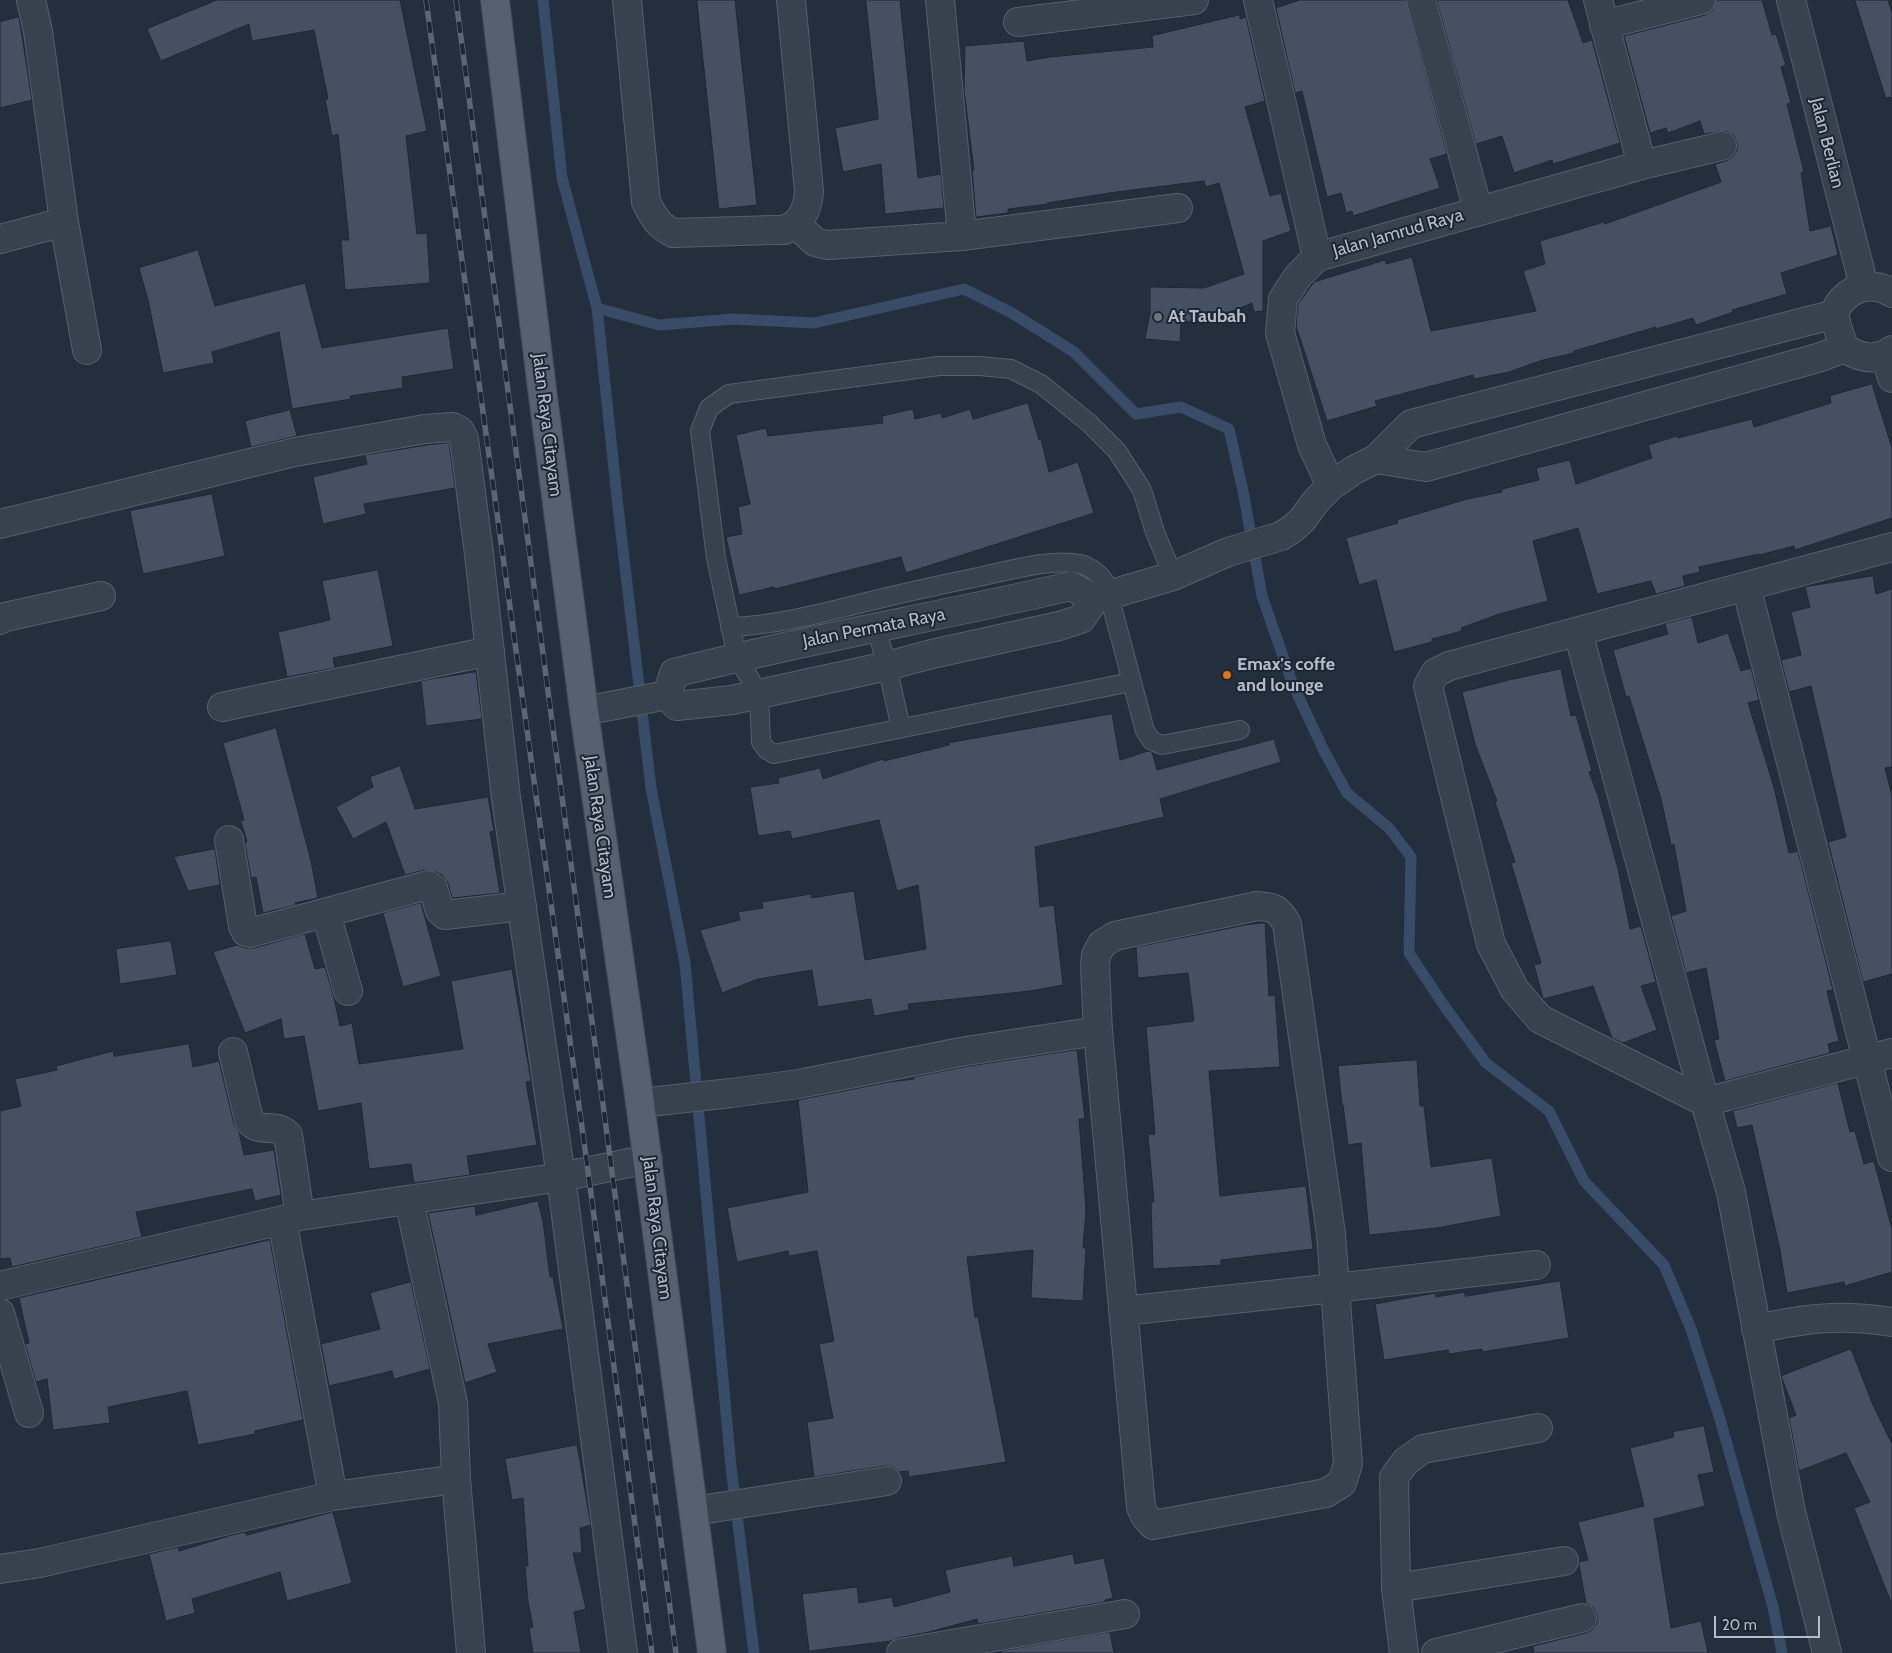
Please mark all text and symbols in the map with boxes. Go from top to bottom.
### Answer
street label: Jalan Berlian [1805,96,1849,190]
street label: Jalan Jamrud Raya [1330,204,1466,262]
place label: At Taubah [1168,306,1246,328]
marker: At Taubah [1152,311,1164,323]
street label: Jalan Raya Citayam [528,352,566,498]
street label: Jalan Permata Raya [801,604,947,652]
place label: Emax's coffe and lounge [1237,654,1335,696]
marker: Emax's coffe and lounge [1221,669,1233,681]
street label: Jalan Raya Citayam [579,754,621,900]
street label: Jalan Raya Citayam [638,1155,676,1301]
scale bar [1717,1606,1823,1638]
text: 20 m [1722,1616,1757,1634]

